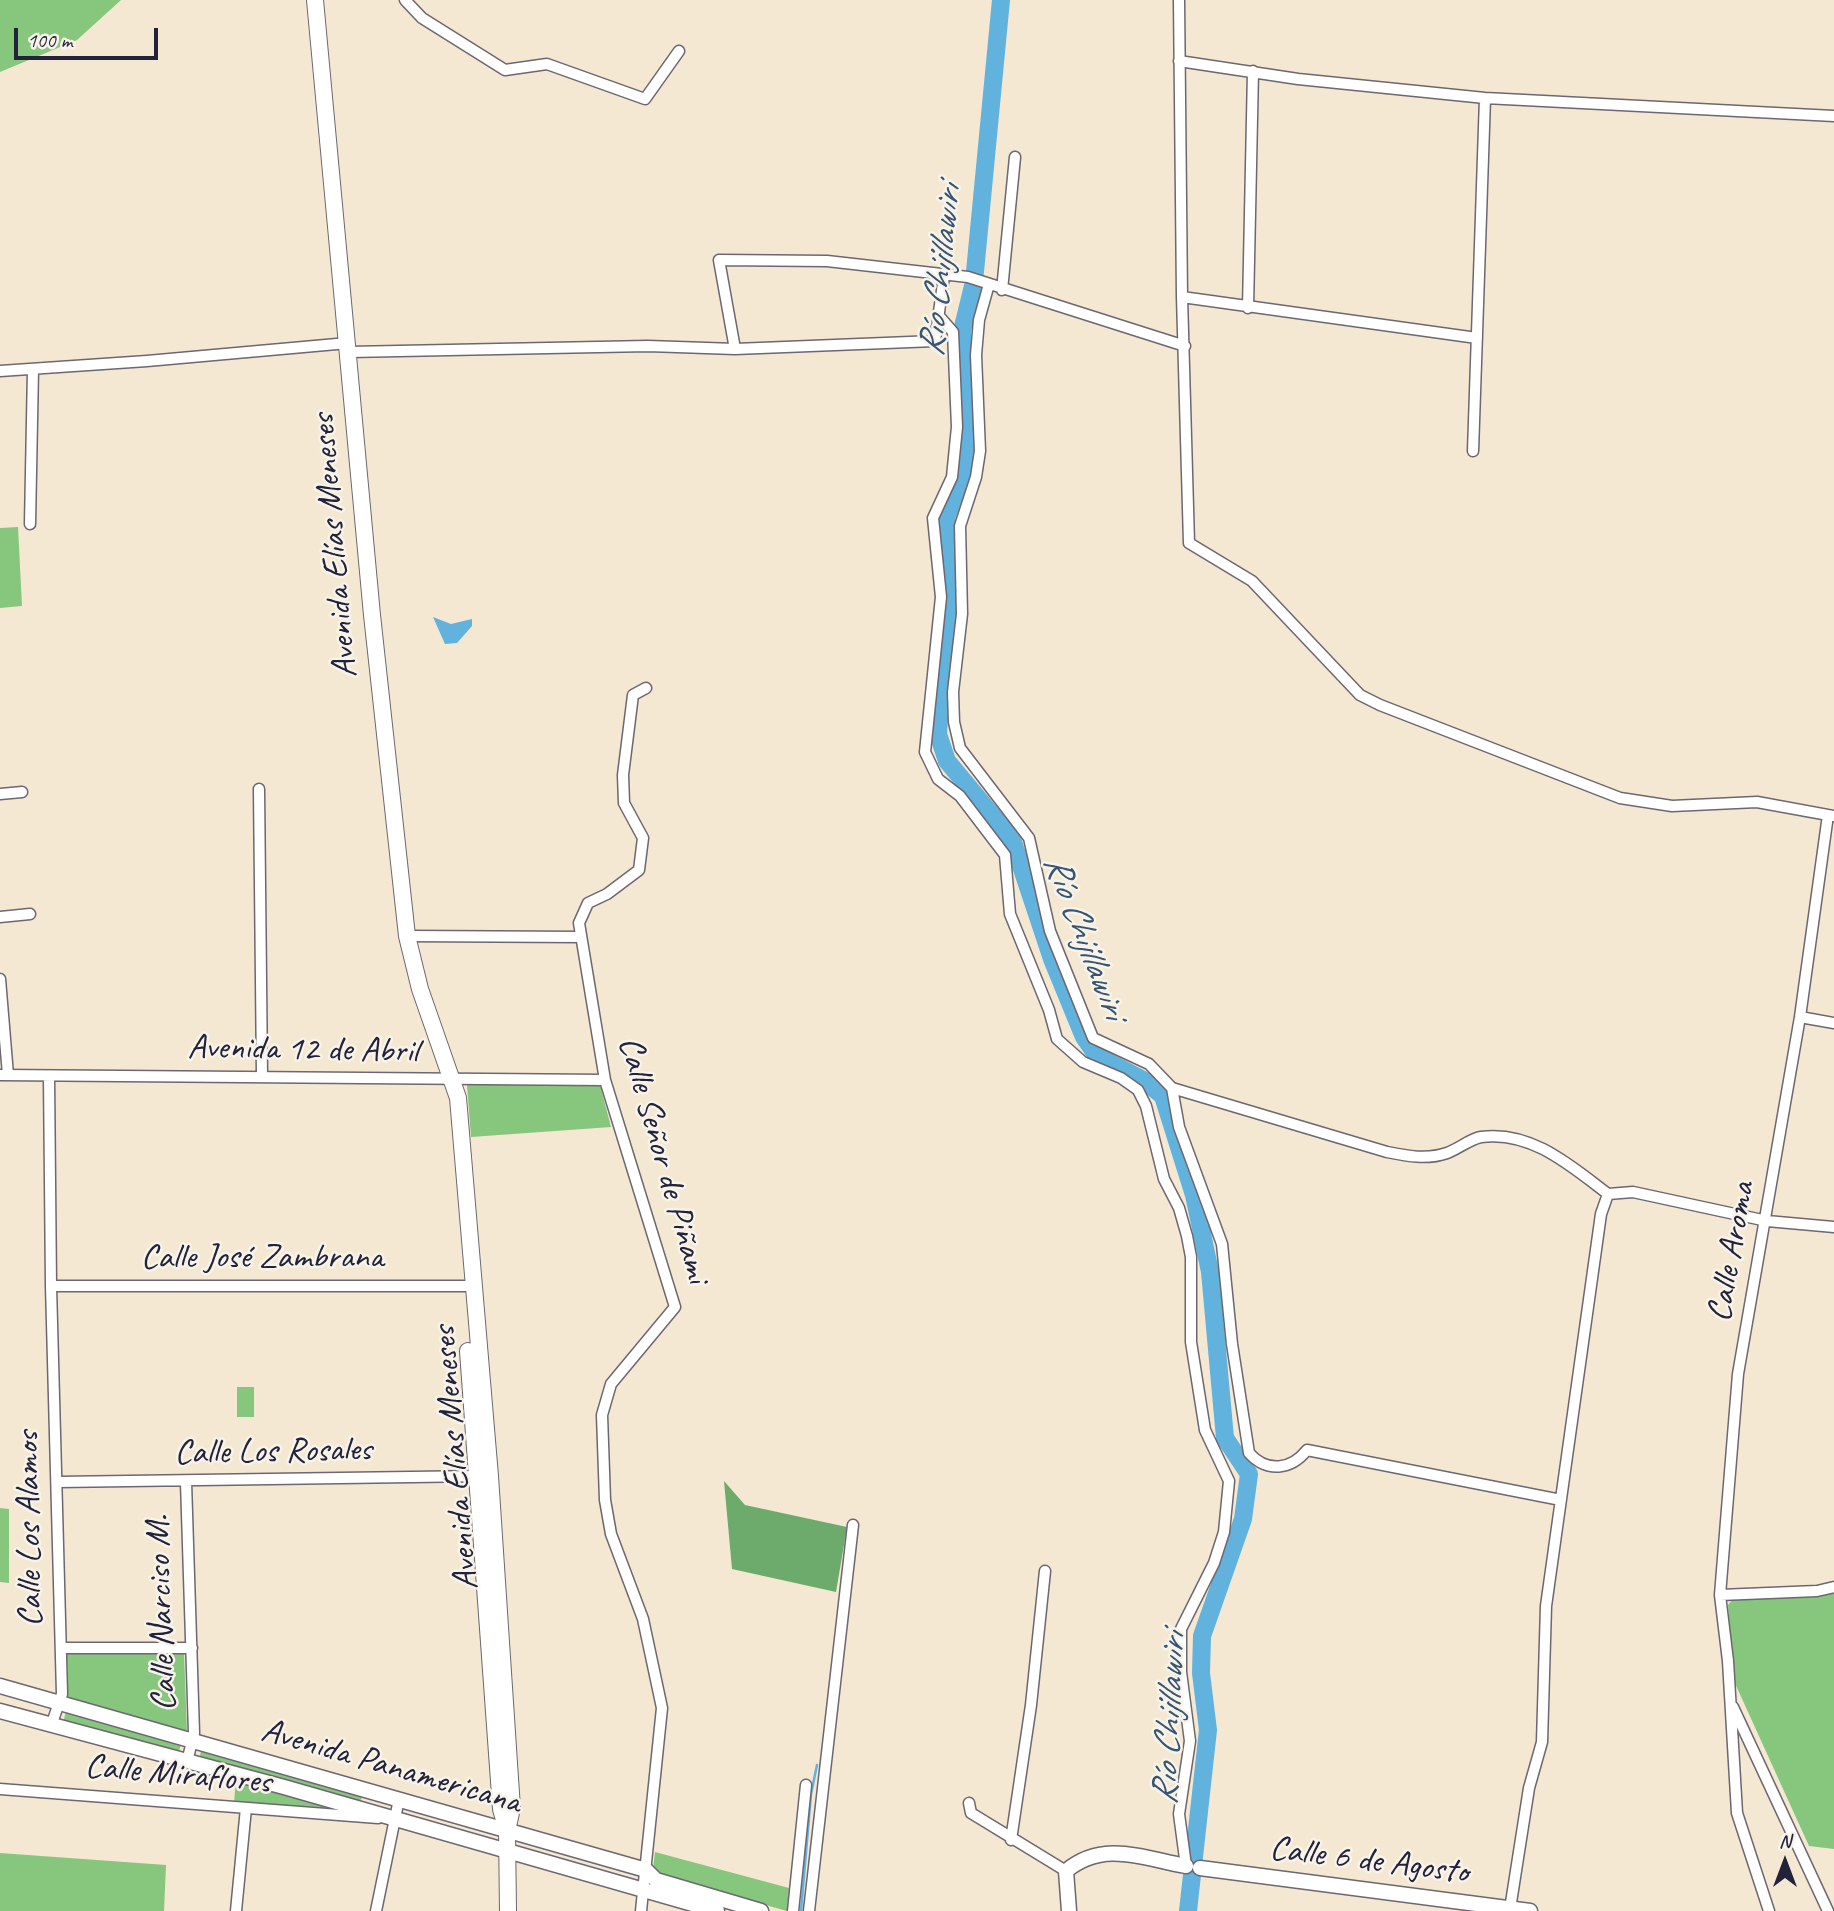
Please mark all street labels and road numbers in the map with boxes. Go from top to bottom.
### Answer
street label: Avenida Elías Meneses [303,412,367,680]
street label: Avenida 12 de Abril [187,1027,419,1073]
street label: Calle Señor de Piñami [608,1032,718,1288]
street label: Calle Aroma [1699,1179,1765,1325]
street label: Calle José Zambrana [141,1237,383,1279]
street label: Avenida Elías Meneses [424,1324,488,1592]
street label: Calle Los Rosales [174,1429,372,1475]
street label: Calle Los Alamos [7,1431,53,1627]
street label: Calle Narciso M. [138,1514,186,1712]
street label: Avenida Panamericana [257,1710,525,1824]
street label: Calle Miraflores [83,1746,273,1804]
street label: Calle 6 de Agosto [1267,1828,1471,1894]

